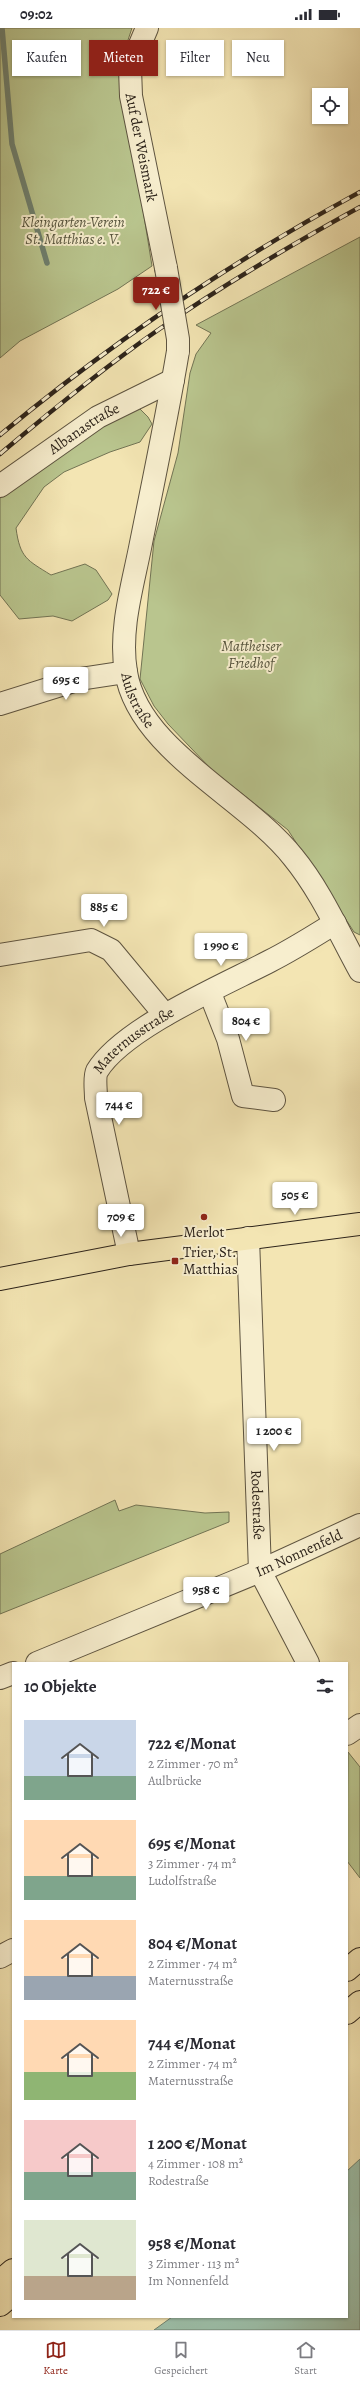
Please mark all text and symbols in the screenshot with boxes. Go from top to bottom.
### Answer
text: 09:02 [20,4,53,24]
chip: Kaufen [12,40,81,76]
chip: Mieten [89,40,158,76]
chip: Filter [166,40,224,76]
chip: Neu [232,40,284,76]
map controls [312,88,348,124]
button: locate [312,88,348,124]
street label: Auf der Weismark [120,90,162,204]
park label: Kleingarten-Verein St. Matthias e. V. [21,212,125,249]
pin: 722 € [128,277,184,311]
text: 722 € [142,281,170,298]
street label: Albanastraße [44,398,123,459]
park label: Mattheiser Friedhof [221,636,282,673]
pin: 695 € [38,667,94,701]
street label: Aulstraße [116,670,159,733]
text: 695 € [52,671,80,688]
pin: 885 € [76,894,132,928]
text: 885 € [90,898,118,915]
pin: 1 990 € [184,933,258,967]
text: 1 990 € [203,937,239,954]
street label: Maternusstraße [88,1002,178,1078]
pin: 804 € [218,1008,274,1042]
text: 804 € [232,1012,260,1029]
pin: 744 € [91,1092,147,1126]
text: 744 € [105,1096,133,1113]
pin: 505 € [267,1182,323,1216]
text: 505 € [281,1186,309,1203]
pin: 709 € [93,1204,149,1238]
text: 709 € [107,1208,135,1225]
marker: Merlot [199,1212,209,1222]
place label: Merlot [184,1222,225,1242]
place label: Trier, St. Matthias [183,1242,238,1279]
marker: Trier, St. Matthias [170,1256,180,1266]
pin: 1 200 € [237,1418,311,1452]
text: 1 200 € [256,1422,292,1439]
street label: Rodestraße [246,1469,269,1541]
street label: Im Nonnenfeld [253,1524,346,1582]
pin: 958 € [178,1577,234,1611]
text: 958 € [192,1581,220,1598]
text: 10 Objekte [24,1675,97,1698]
icon: filters [314,1675,336,1697]
text: 722 €/Monat [148,1732,236,1755]
icon: home [56,1736,104,1784]
text: 2 Zimmer · 70 m² [148,1755,238,1772]
text: Aulbrücke [148,1772,202,1789]
text: 695 €/Monat [148,1832,236,1855]
icon: home [56,1836,104,1884]
text: 3 Zimmer · 74 m² [148,1855,236,1872]
text: Ludolfstraße [148,1872,216,1889]
text: 804 €/Monat [148,1932,237,1955]
icon: home [56,1936,104,1984]
text: 2 Zimmer · 74 m² [148,1955,237,1972]
text: Maternusstraße [148,1972,233,1989]
text: 744 €/Monat [148,2032,236,2055]
icon: home [56,2036,104,2084]
text: 2 Zimmer · 74 m² [148,2055,237,2072]
text: Maternusstraße [148,2072,233,2089]
text: 1 200 €/Monat [148,2132,247,2155]
icon: home [56,2136,104,2184]
text: 4 Zimmer · 108 m² [148,2155,243,2172]
text: Rodestraße [148,2172,209,2189]
text: 958 €/Monat [148,2232,236,2255]
icon: home [56,2236,104,2284]
text: 3 Zimmer · 113 m² [148,2255,239,2272]
text: Im Nonnenfeld [148,2272,229,2289]
tab: Karte [43,2339,68,2378]
tab: Gespeichert [154,2339,208,2378]
tab: Start [294,2339,317,2378]

